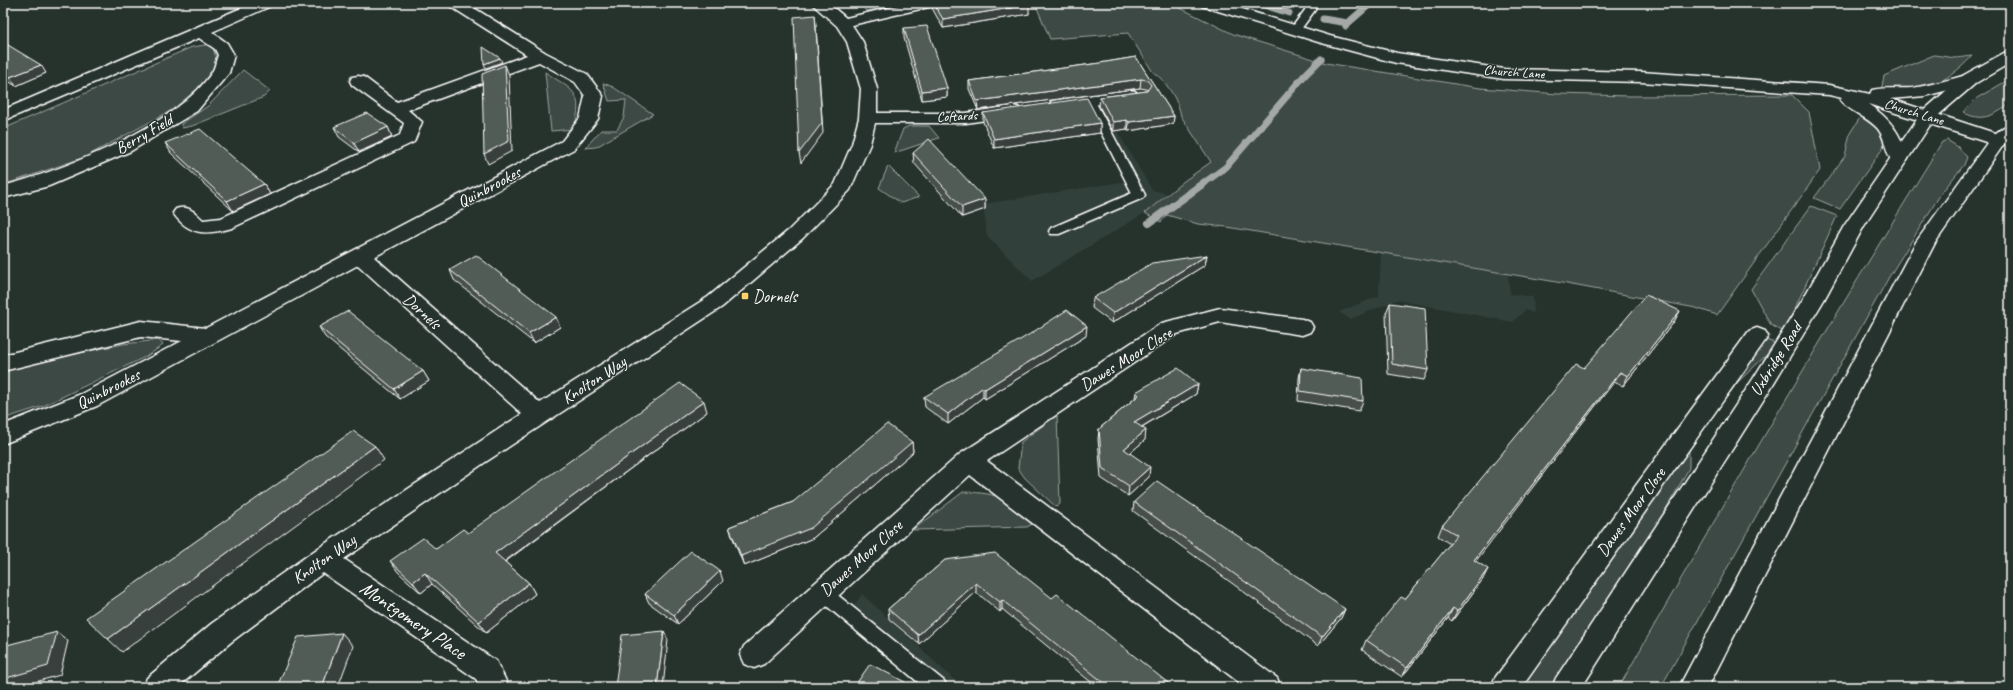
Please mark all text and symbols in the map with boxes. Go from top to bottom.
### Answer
street label: Church Lane [1483,61,1546,83]
street label: Church Lane [1882,95,1947,129]
street label: Coftards [936,106,979,126]
street label: Berry Field [112,108,179,159]
street label: Quinbrookes [454,161,525,212]
place label: Dornels [753,286,799,307]
street label: Dornels [399,288,447,335]
marker: Dornels [740,291,750,301]
street label: Uxbridge Road [1745,316,1808,400]
street label: Dawes Moor Close [1076,322,1177,396]
street label: Knolton Way [558,351,631,409]
street label: Quinbrookes [73,364,144,414]
street label: Dawes Moor Close [1592,462,1671,560]
street label: Dawes Moor Close [815,514,908,601]
street label: Knolton Way [288,529,361,588]
street label: Montgomery Place [355,575,472,666]

